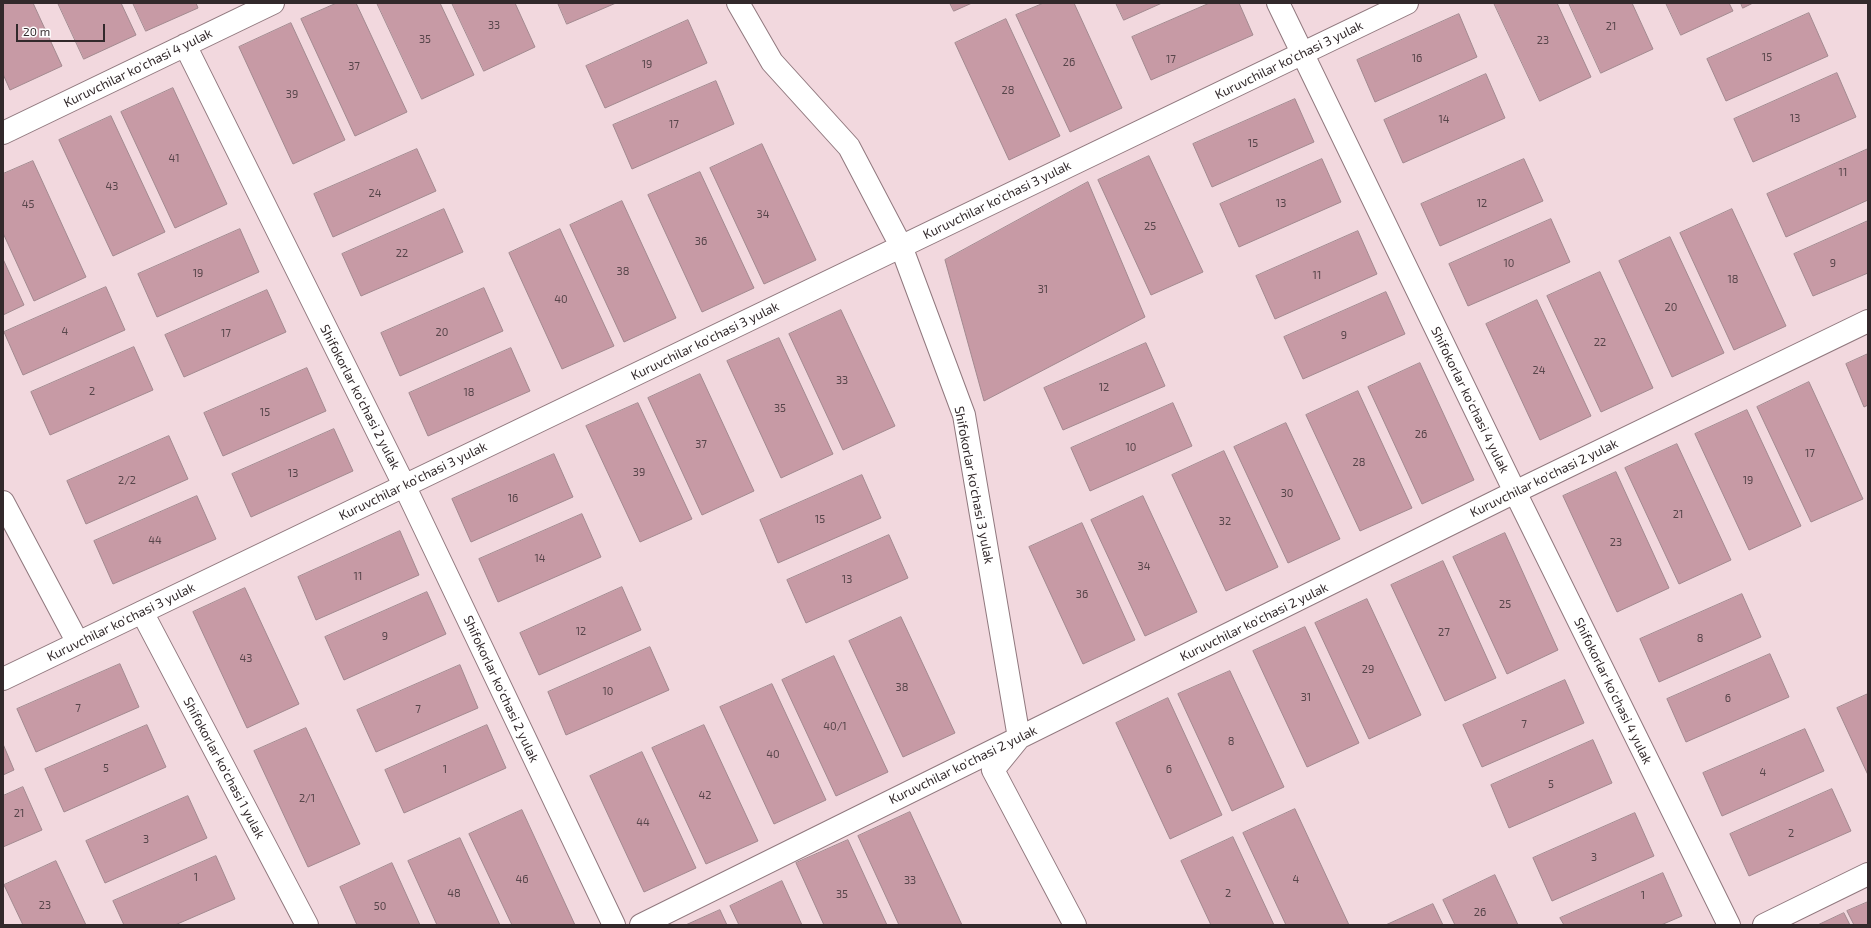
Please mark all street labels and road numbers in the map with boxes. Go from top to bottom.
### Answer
street label: Kuruvchilar ko'chasi 3 yulak [1213,17,1365,103]
street label: Kuruvchilar ko'chasi 4 yulak [61,25,215,111]
street label: Kuruvchilar ko'chasi 3 yulak [921,157,1073,243]
street label: Kuruvchilar ko'chasi 3 yulak [629,298,781,384]
street label: Shifokorlar ko'chasi 2 yulak [317,322,403,472]
street label: Shifokorlar ko'chasi 4 yulak [1428,324,1512,476]
street label: Shifokorlar ko'chasi 3 yulak [951,405,997,565]
street label: Kuruvchilar ko'chasi 2 yulak [1467,435,1621,521]
street label: Kuruvchilar ko'chasi 3 yulak [337,438,489,524]
street label: Kuruvchilar ko'chasi 3 yulak [45,579,197,665]
street label: Kuruvchilar ko'chasi 2 yulak [1177,579,1331,665]
street label: Shifokorlar ko'chasi 2 yulak [460,613,542,765]
street label: Shifokorlar ko'chasi 4 yulak [1571,615,1655,767]
street label: Shifokorlar ko'chasi 1 yulak [180,694,268,842]
street label: Kuruvchilar ko'chasi 2 yulak [886,722,1040,808]

